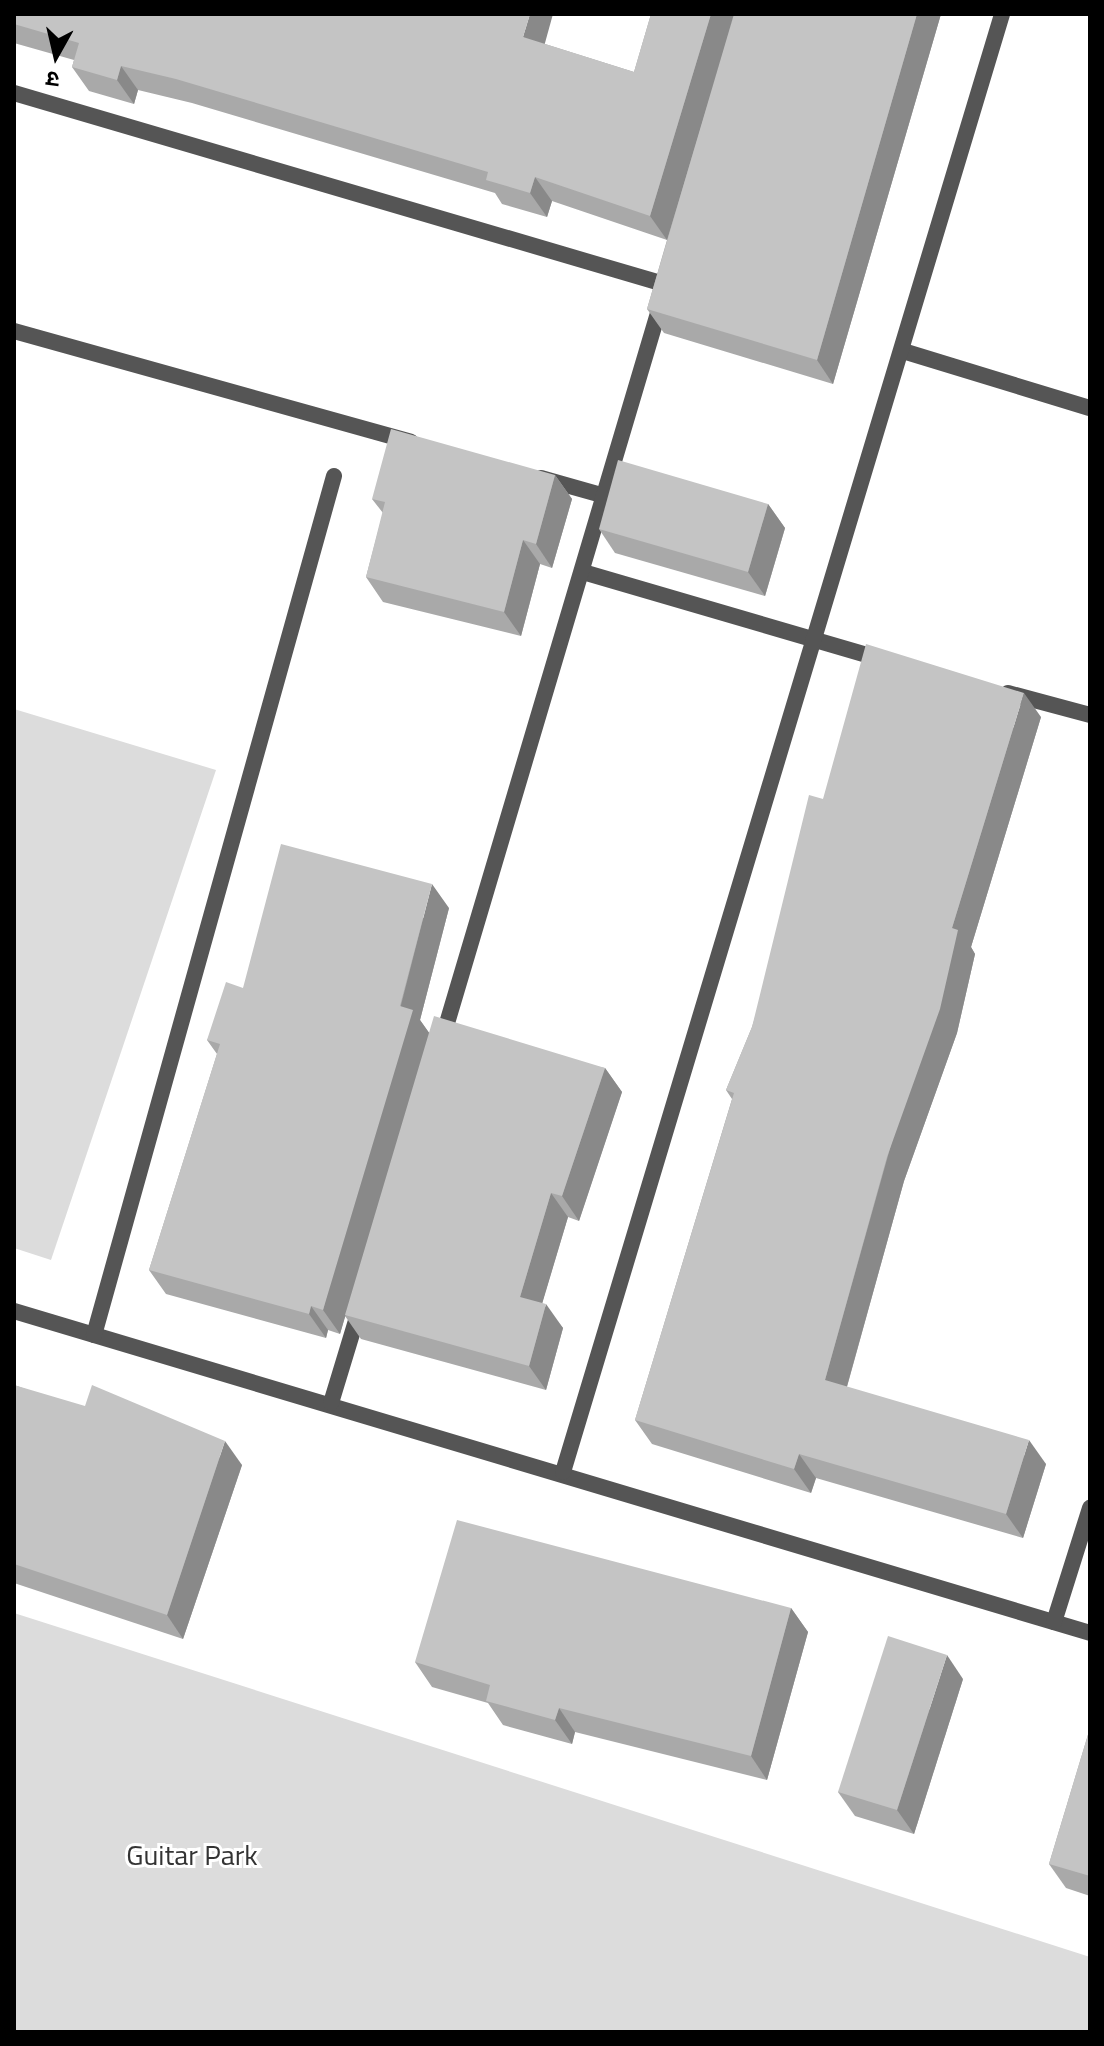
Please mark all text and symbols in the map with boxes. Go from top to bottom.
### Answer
north arrow [16,16,96,96]
text: उ [44,62,61,97]
park label: Guitar Park [126,1838,258,1872]

